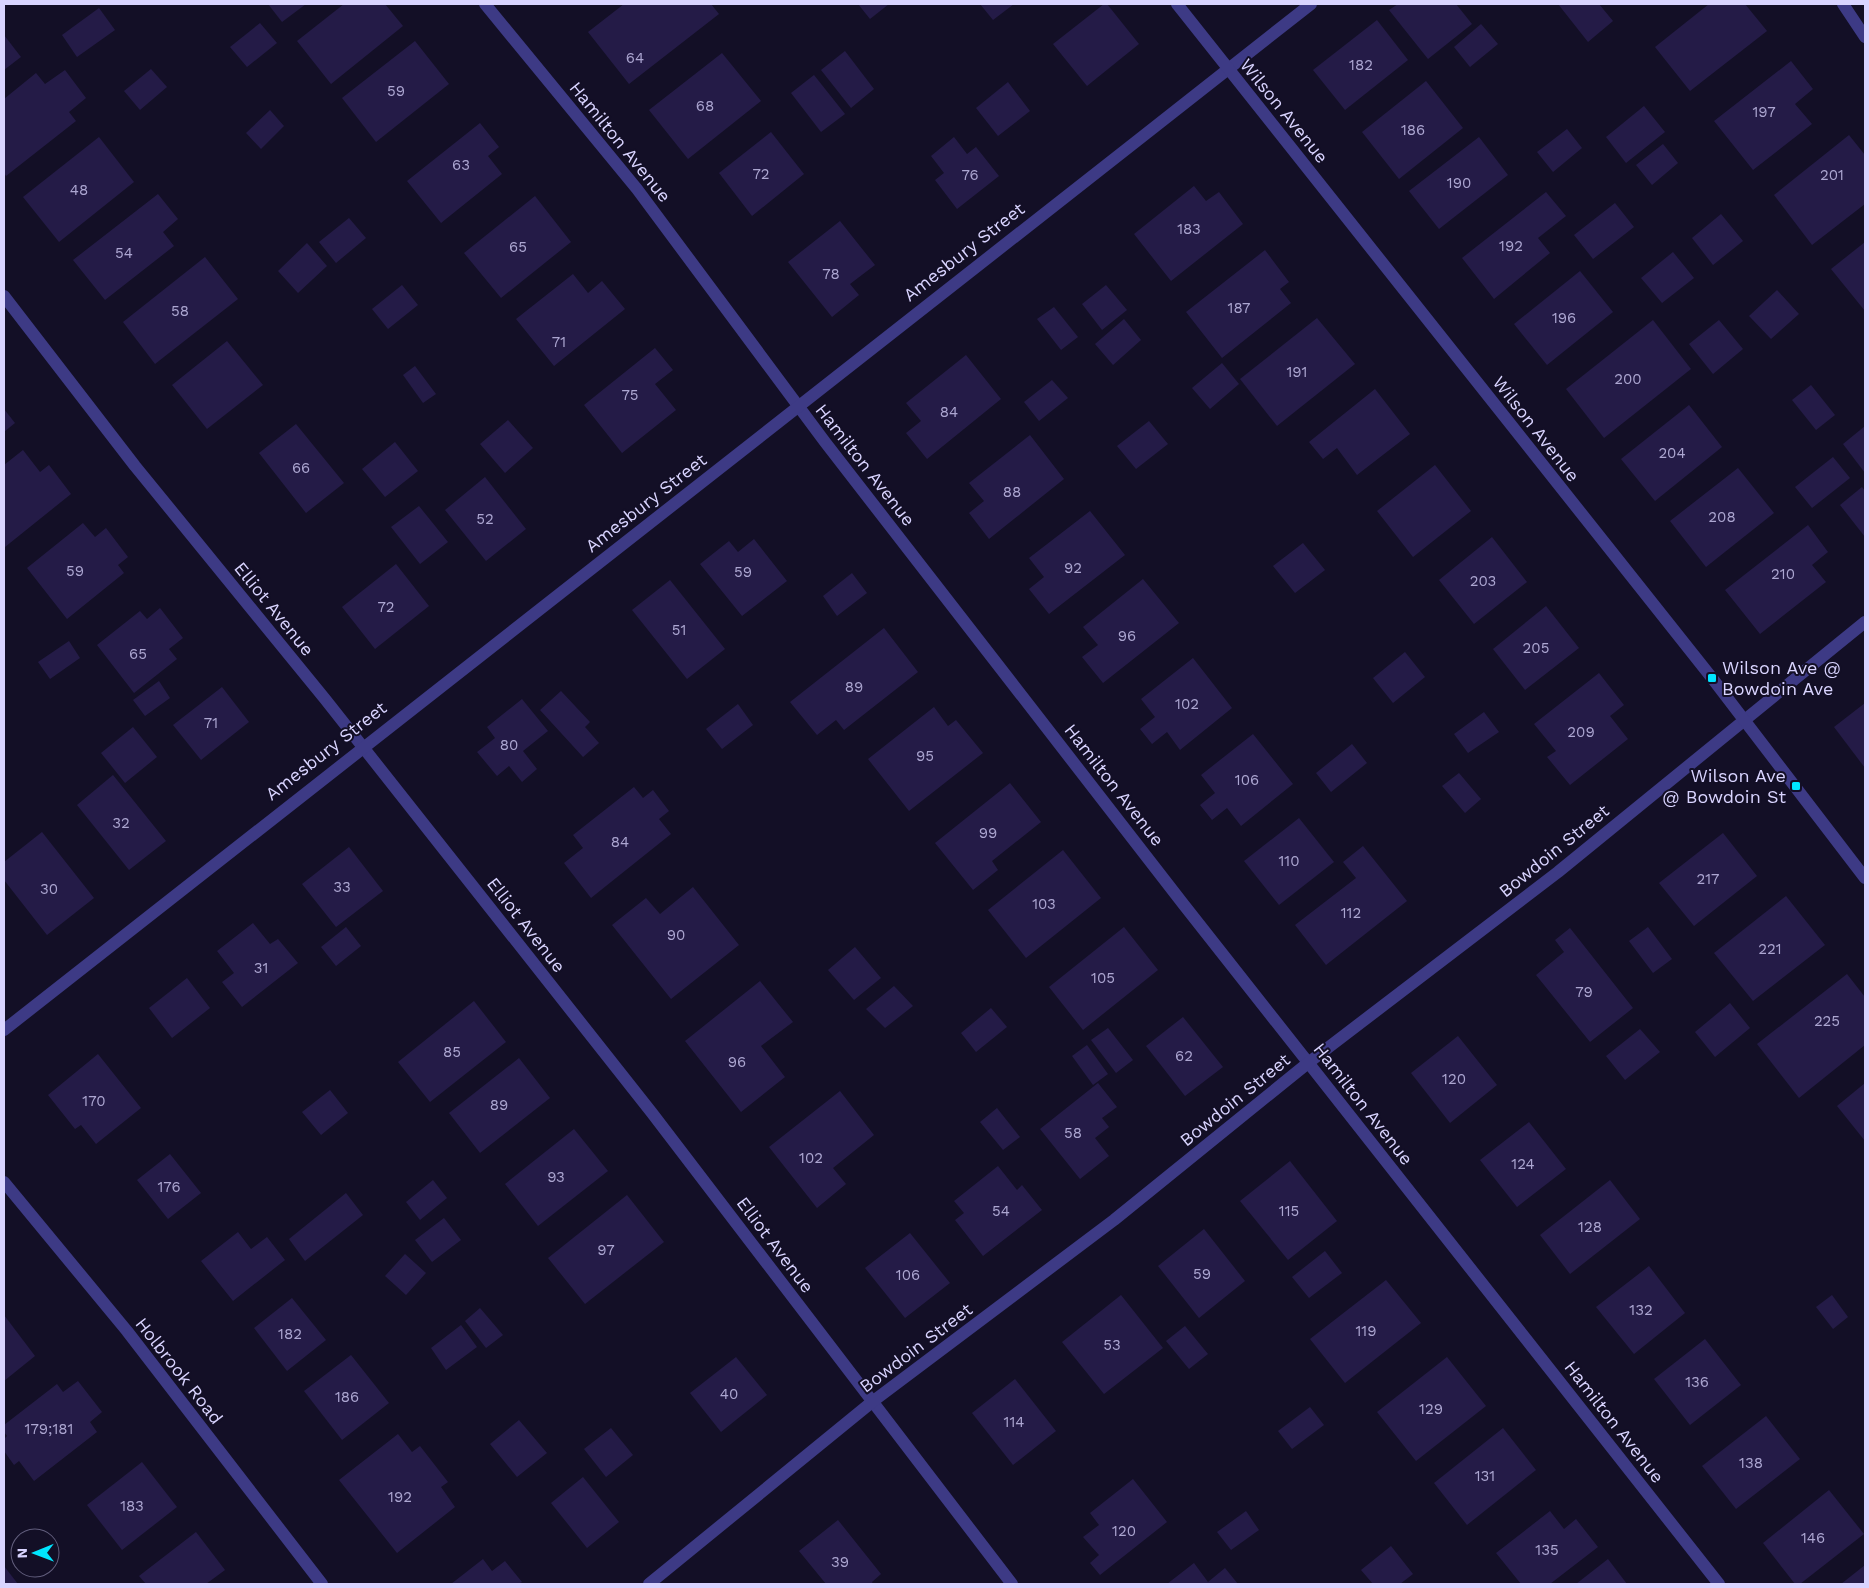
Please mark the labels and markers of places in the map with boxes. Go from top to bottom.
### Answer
place label: Wilson Ave @ Bowdoin Ave [1722,657,1841,699]
marker: Wilson Ave @ Bowdoin Ave [1706,672,1718,684]
place label: Wilson Ave @ Bowdoin St [1662,765,1786,807]
marker: Wilson Ave @ Bowdoin St [1790,780,1802,792]

